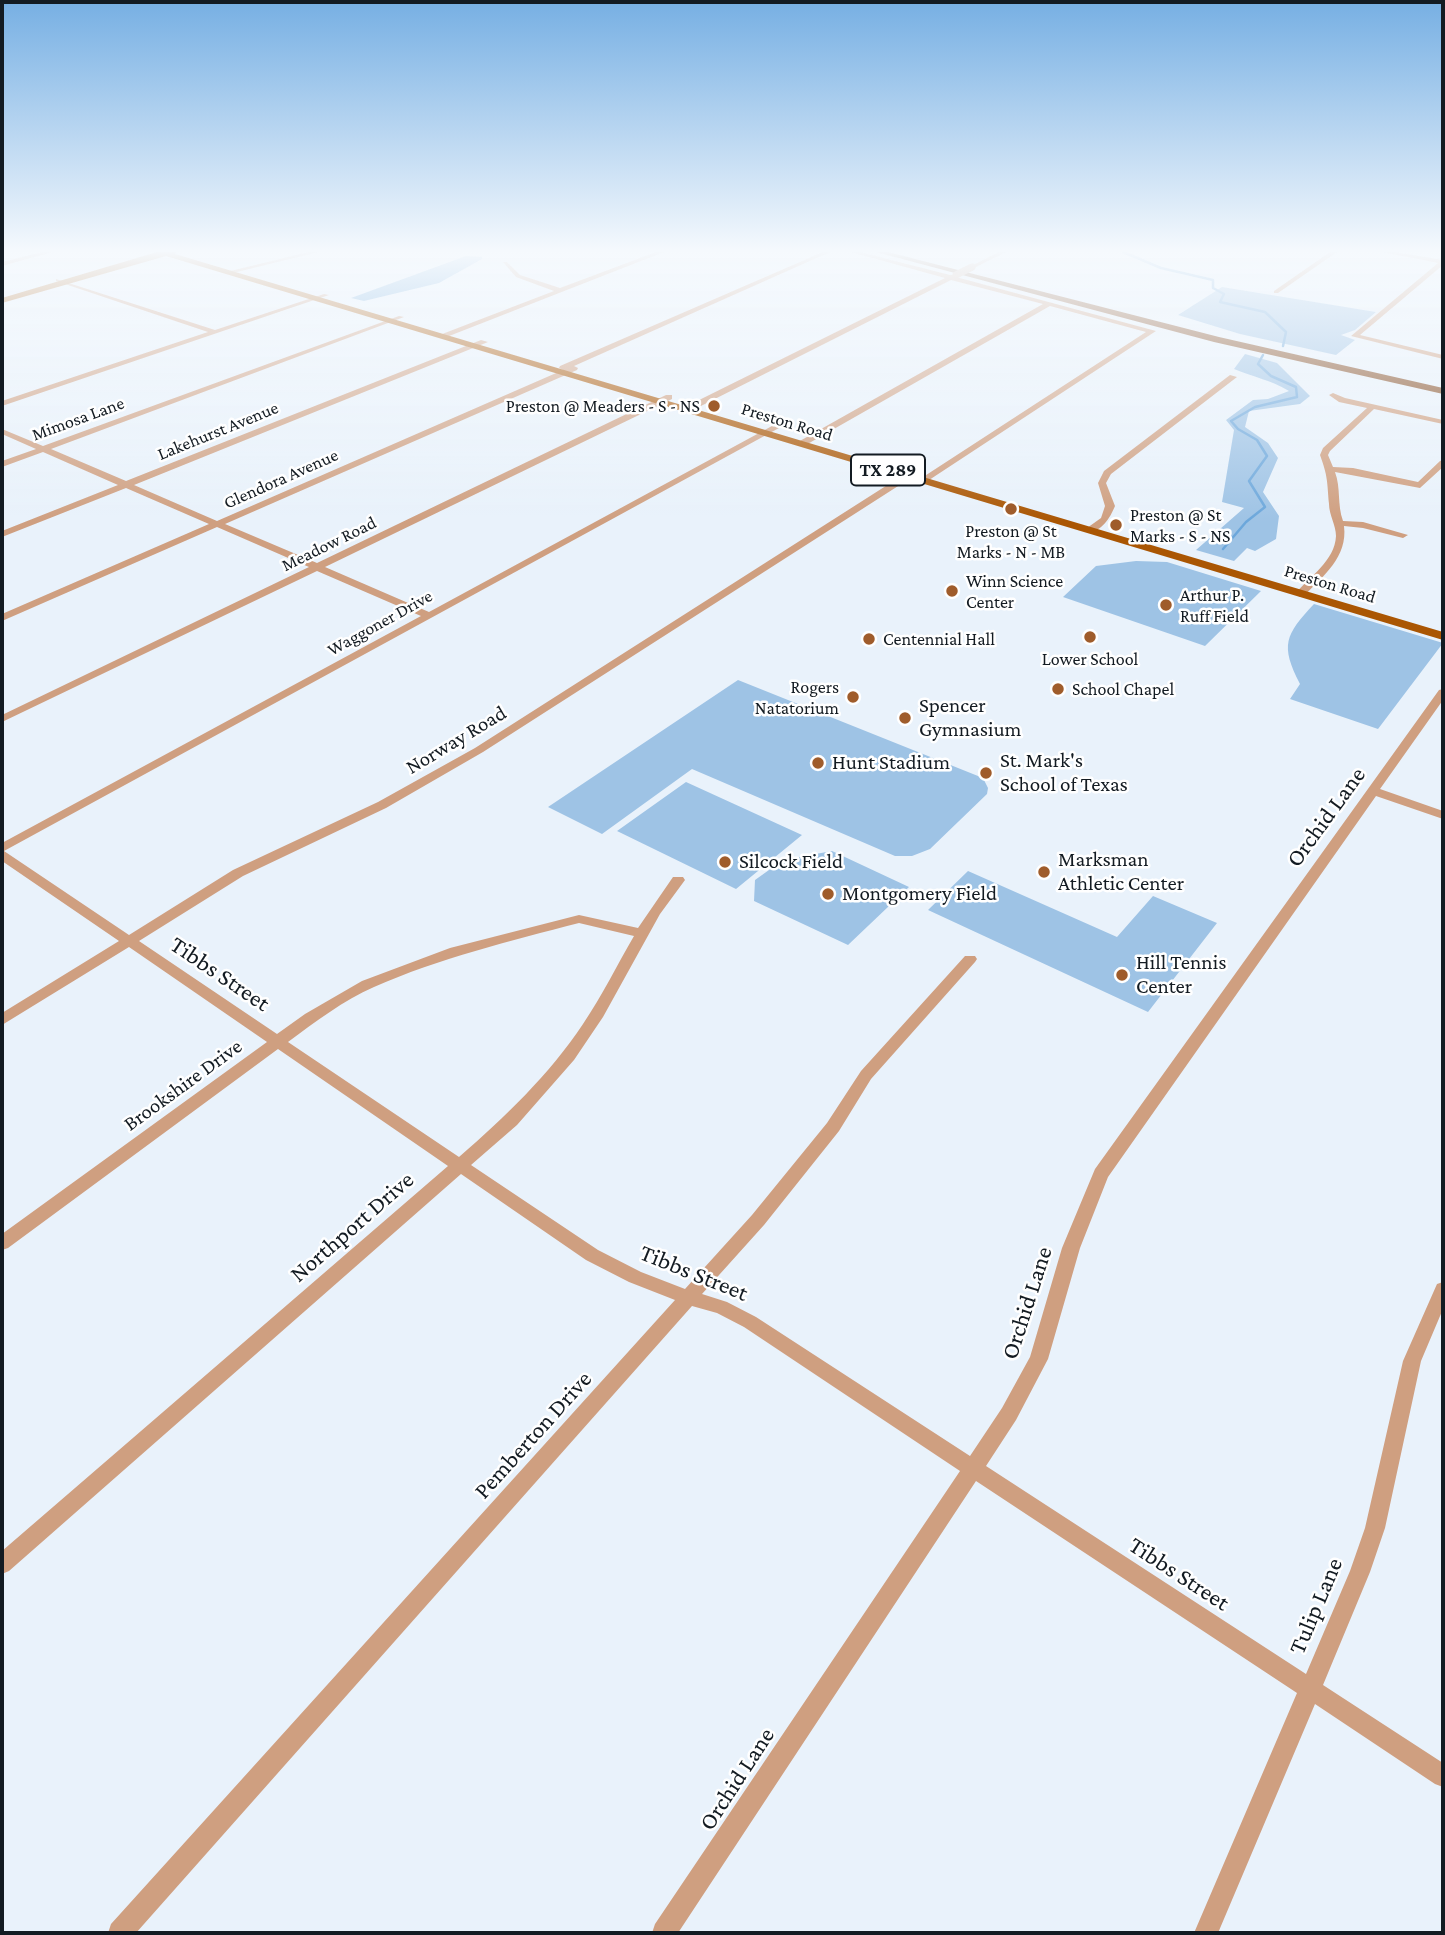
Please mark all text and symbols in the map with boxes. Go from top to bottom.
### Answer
street label: Mimosa Lane [29,392,127,446]
place label: Preston @ Meaders - S - NS [506,395,700,417]
street label: Lakehurst Avenue [154,397,282,465]
marker: Preston @ Meaders - S - NS [706,398,722,414]
street label: Preston Road [739,398,835,446]
street label: Glendora Avenue [220,444,342,514]
road number: TX 289 [851,454,925,485]
marker: Preston @ St Marks - N - MB [1003,501,1019,517]
place label: Preston @ St Marks - S - NS [1130,504,1230,546]
street label: Meadow Road [278,512,380,576]
marker: Preston @ St Marks - S - NS [1108,517,1124,533]
place label: Preston @ St Marks - N - MB [957,520,1065,562]
street label: Preston Road [1282,560,1378,608]
place label: Winn Science Center [966,570,1063,612]
marker: Winn Science Center [944,583,960,599]
place label: Arthur P. Ruff Field [1180,584,1249,626]
street label: Waggoner Drive [324,585,436,661]
marker: Arthur P. Ruff Field [1158,597,1174,613]
place label: Centennial Hall [883,628,995,650]
marker: Lower School [1082,629,1098,645]
marker: Centennial Hall [861,631,877,647]
place label: Lower School [1042,648,1138,670]
place label: Rogers Natatorium [755,676,839,718]
place label: School Chapel [1072,678,1174,700]
marker: School Chapel [1050,681,1066,697]
marker: Rogers Natatorium [845,689,861,705]
place label: Spencer Gymnasium [919,693,1021,743]
street label: Norway Road [401,700,511,780]
marker: Spencer Gymnasium [897,710,913,726]
place label: St. Mark's School of Texas [1000,748,1128,798]
place label: Hunt Stadium [832,750,950,776]
marker: Hunt Stadium [810,755,826,771]
street label: Orchid Lane [1280,761,1372,873]
marker: St. Mark's School of Texas [978,765,994,781]
place label: Marksman Athletic Center [1058,847,1184,897]
place label: Silcock Field [739,849,843,875]
marker: Silcock Field [717,854,733,870]
marker: Marksman Athletic Center [1036,864,1052,880]
place label: Montgomery Field [842,881,997,907]
marker: Montgomery Field [820,886,836,902]
street label: Tibbs Street [165,930,275,1018]
place label: Hill Tennis Center [1136,950,1226,1000]
marker: Hill Tennis Center [1114,967,1130,983]
street label: Brookshire Drive [119,1034,247,1136]
street label: Northport Drive [284,1165,420,1289]
street label: Tibbs Street [636,1238,752,1308]
street label: Orchid Lane [995,1243,1059,1363]
street label: Pemberton Drive [468,1365,598,1505]
street label: Tibbs Street [1123,1531,1235,1617]
street label: Tulip Lane [1283,1553,1349,1659]
street label: Orchid Lane [693,1722,781,1836]

